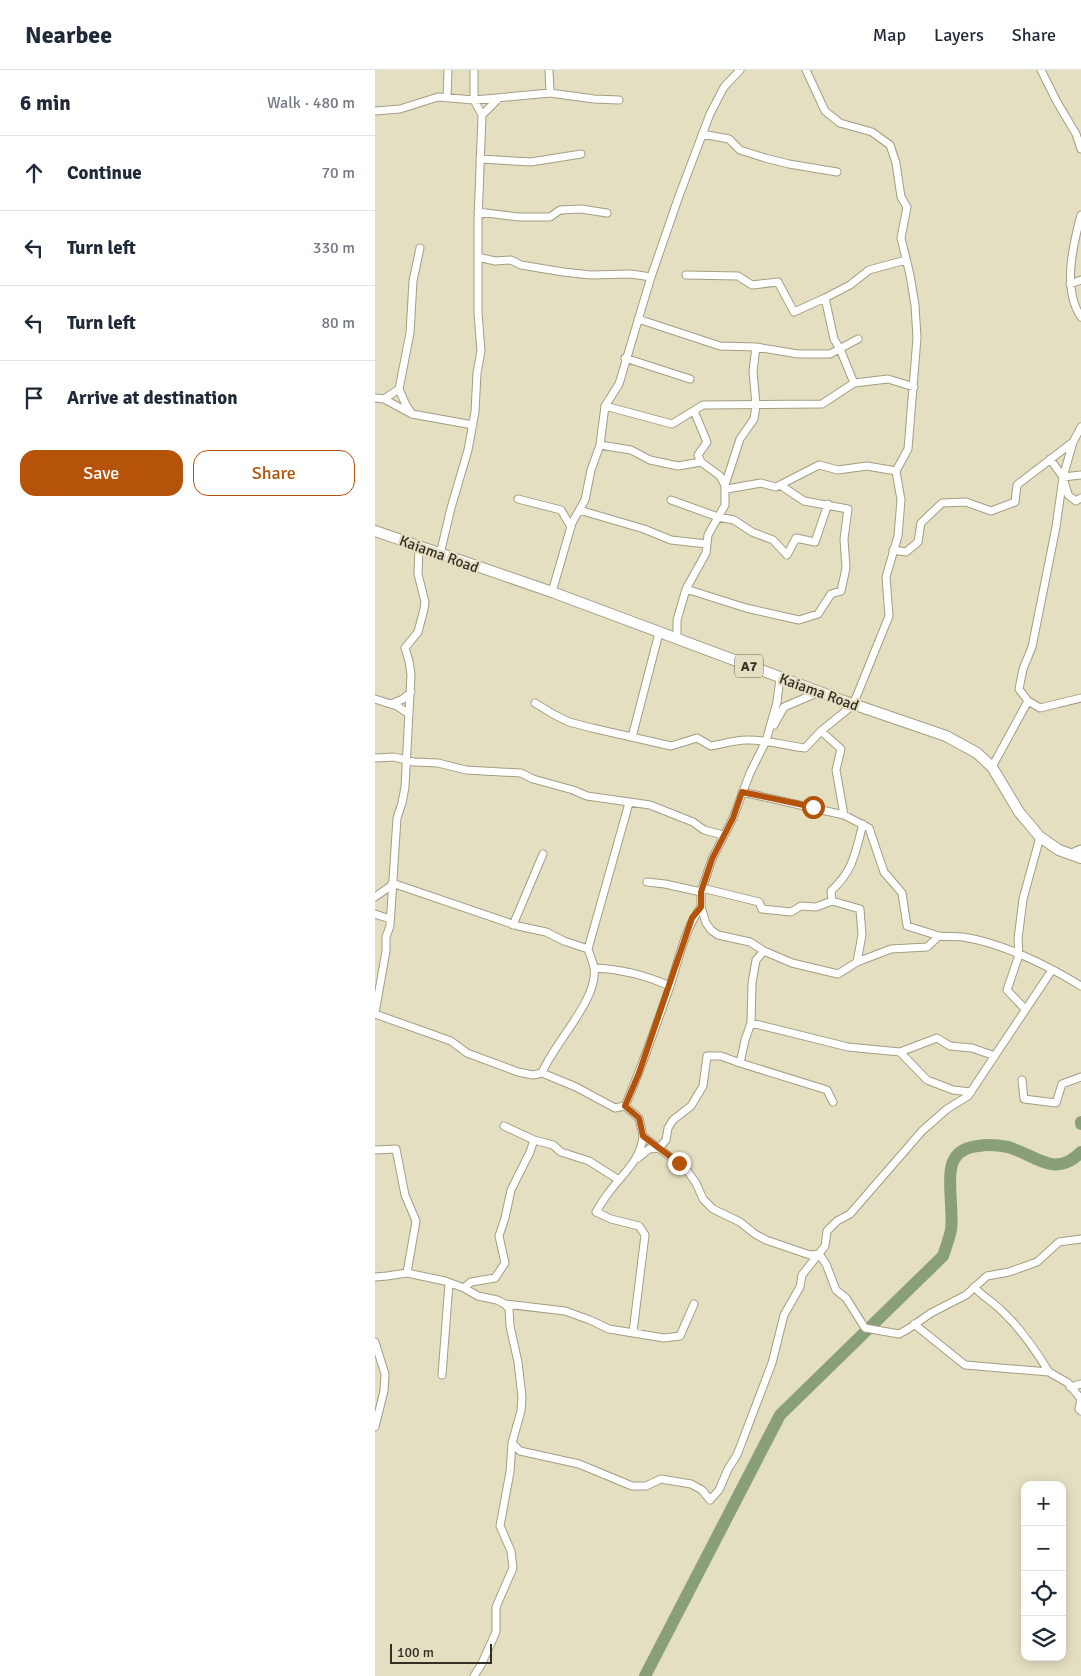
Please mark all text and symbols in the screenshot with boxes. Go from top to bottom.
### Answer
text: Nearbee [25,20,112,50]
text: Map [873,24,906,46]
text: Layers [934,24,984,46]
text: Share [1012,24,1056,46]
text: 6 min [20,90,71,116]
text: Walk · 480 m [267,93,355,113]
icon: ahead [20,159,48,187]
text: Continue [67,161,142,185]
text: 70 m [321,163,355,183]
icon: left [20,234,48,262]
text: Turn left [67,236,136,260]
text: 330 m [313,238,355,258]
icon: left [20,309,48,337]
text: Turn left [67,311,136,335]
text: 80 m [321,313,355,333]
icon: arrive [20,384,48,412]
text: Arrive at destination [67,386,238,410]
button: Save [20,450,183,496]
button: Share [193,450,355,496]
street label: Kaiama Road [397,531,481,577]
road number: A7 [735,654,763,678]
street label: Kaiama Road [777,669,861,715]
route start [802,796,825,819]
route end [668,1152,691,1175]
map controls [1021,1481,1066,1661]
button: + [1021,1481,1066,1526]
button: − [1021,1526,1066,1571]
button: locate [1021,1571,1066,1616]
button: layers [1021,1616,1066,1661]
scale bar [390,1641,493,1664]
text: 100 m [397,1644,434,1661]

